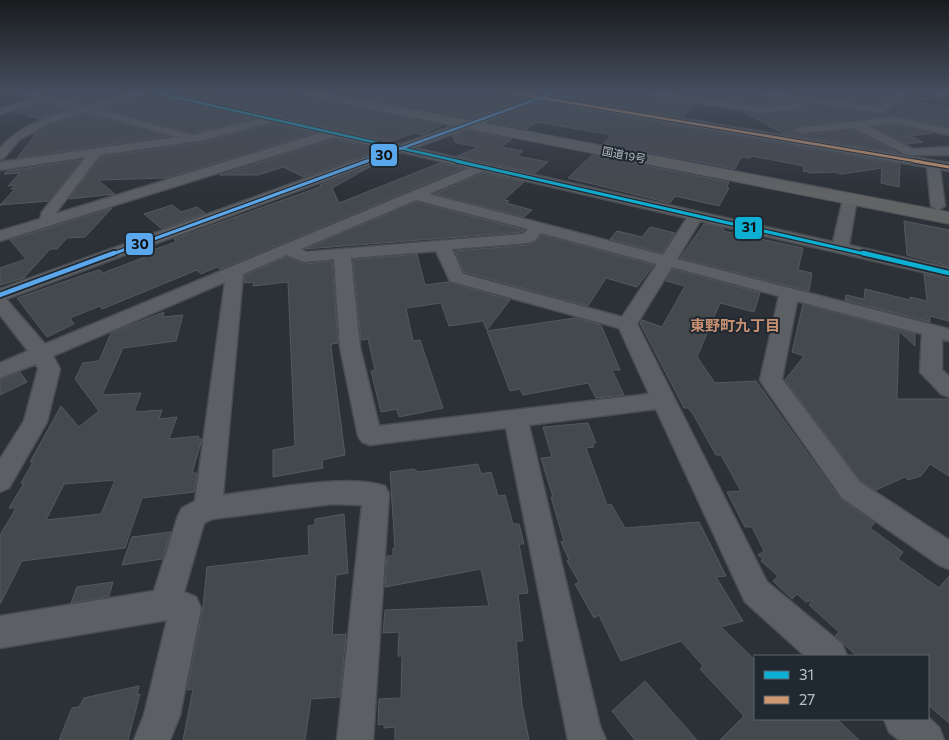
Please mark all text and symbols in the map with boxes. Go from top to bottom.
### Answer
line badge: 30 [370,143,398,167]
street label: 国道19号 [601,144,647,165]
text: 30 [375,146,393,163]
line badge: 31 [734,216,763,240]
text: 31 [742,218,756,235]
line badge: 30 [125,232,154,256]
text: 30 [131,235,149,252]
district label: 東野町九丁目 [690,316,780,334]
legend [754,655,929,720]
text: 31 [799,665,814,683]
text: 27 [799,690,815,708]

